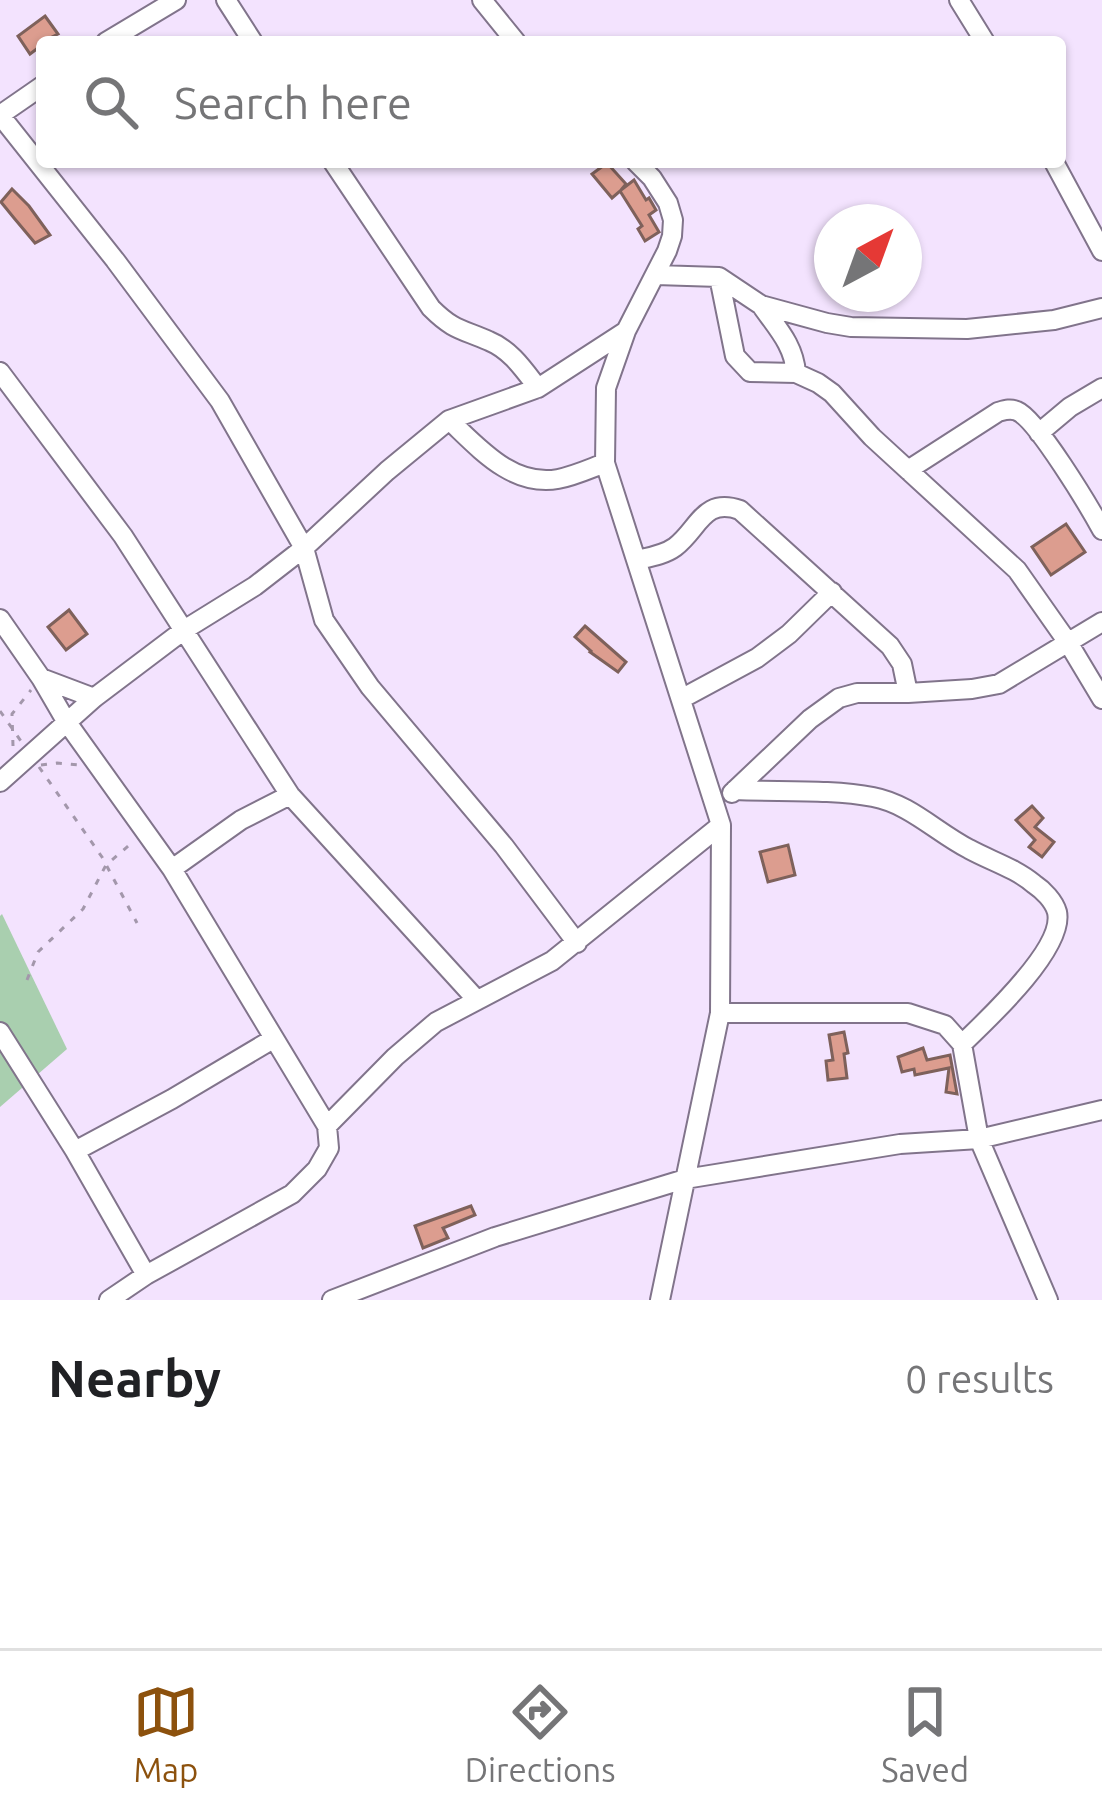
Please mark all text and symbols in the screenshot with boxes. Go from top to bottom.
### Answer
search box [36,36,1066,168]
icon: search [78,69,144,135]
text: Search here [174,77,412,128]
north arrow [814,204,922,312]
text: Nearby [48,1349,221,1407]
text: 0 results [905,1357,1054,1400]
tab: Map [133,1679,199,1788]
tab: Directions [465,1679,615,1788]
tab: Saved [881,1679,969,1788]

